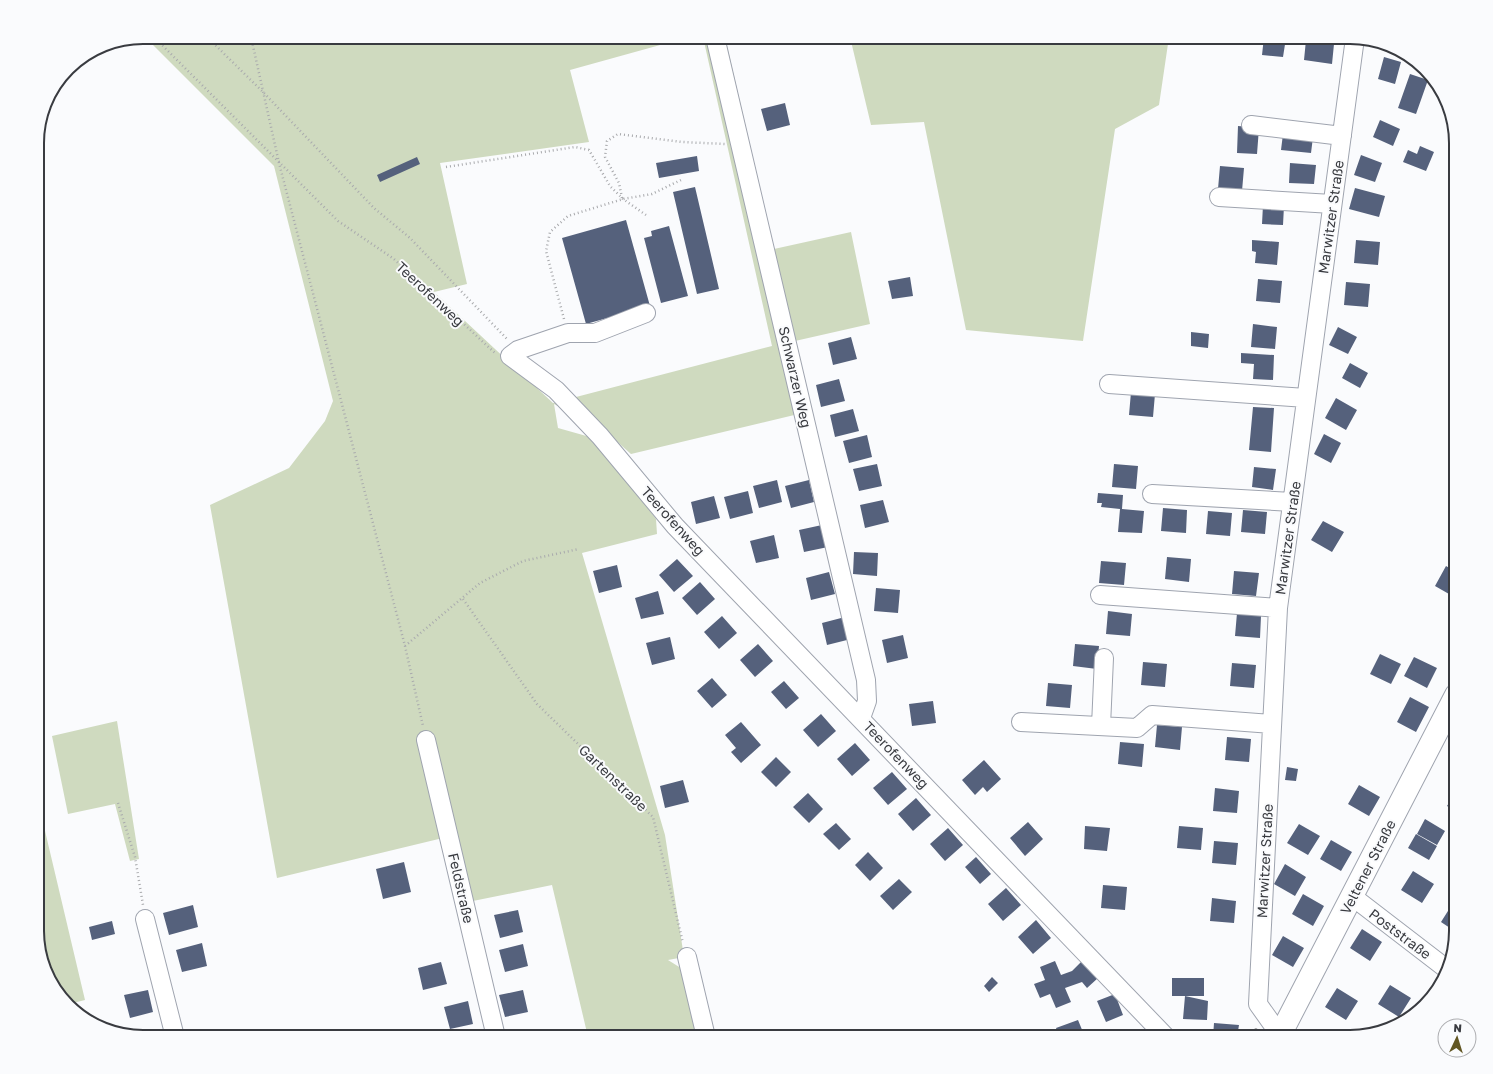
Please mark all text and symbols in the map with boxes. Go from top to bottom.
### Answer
street label: Marwitzer Straße [1314,159,1347,275]
street label: Teerofenweg [393,258,468,329]
street label: Schwarzer Weg [776,325,815,429]
street label: Marwitzer Straße [1271,480,1304,596]
street label: Teerofenweg [638,483,709,559]
street label: Teerofenweg [860,718,933,792]
street label: Gartenstraße [576,741,651,814]
street label: Marwitzer Straße [1253,803,1276,919]
street label: Veltener Straße [1336,817,1399,917]
street label: Feldstraße [445,851,478,925]
street label: Poststraße [1366,905,1435,962]
north arrow [1437,1018,1477,1058]
text: N [1453,1021,1462,1034]

